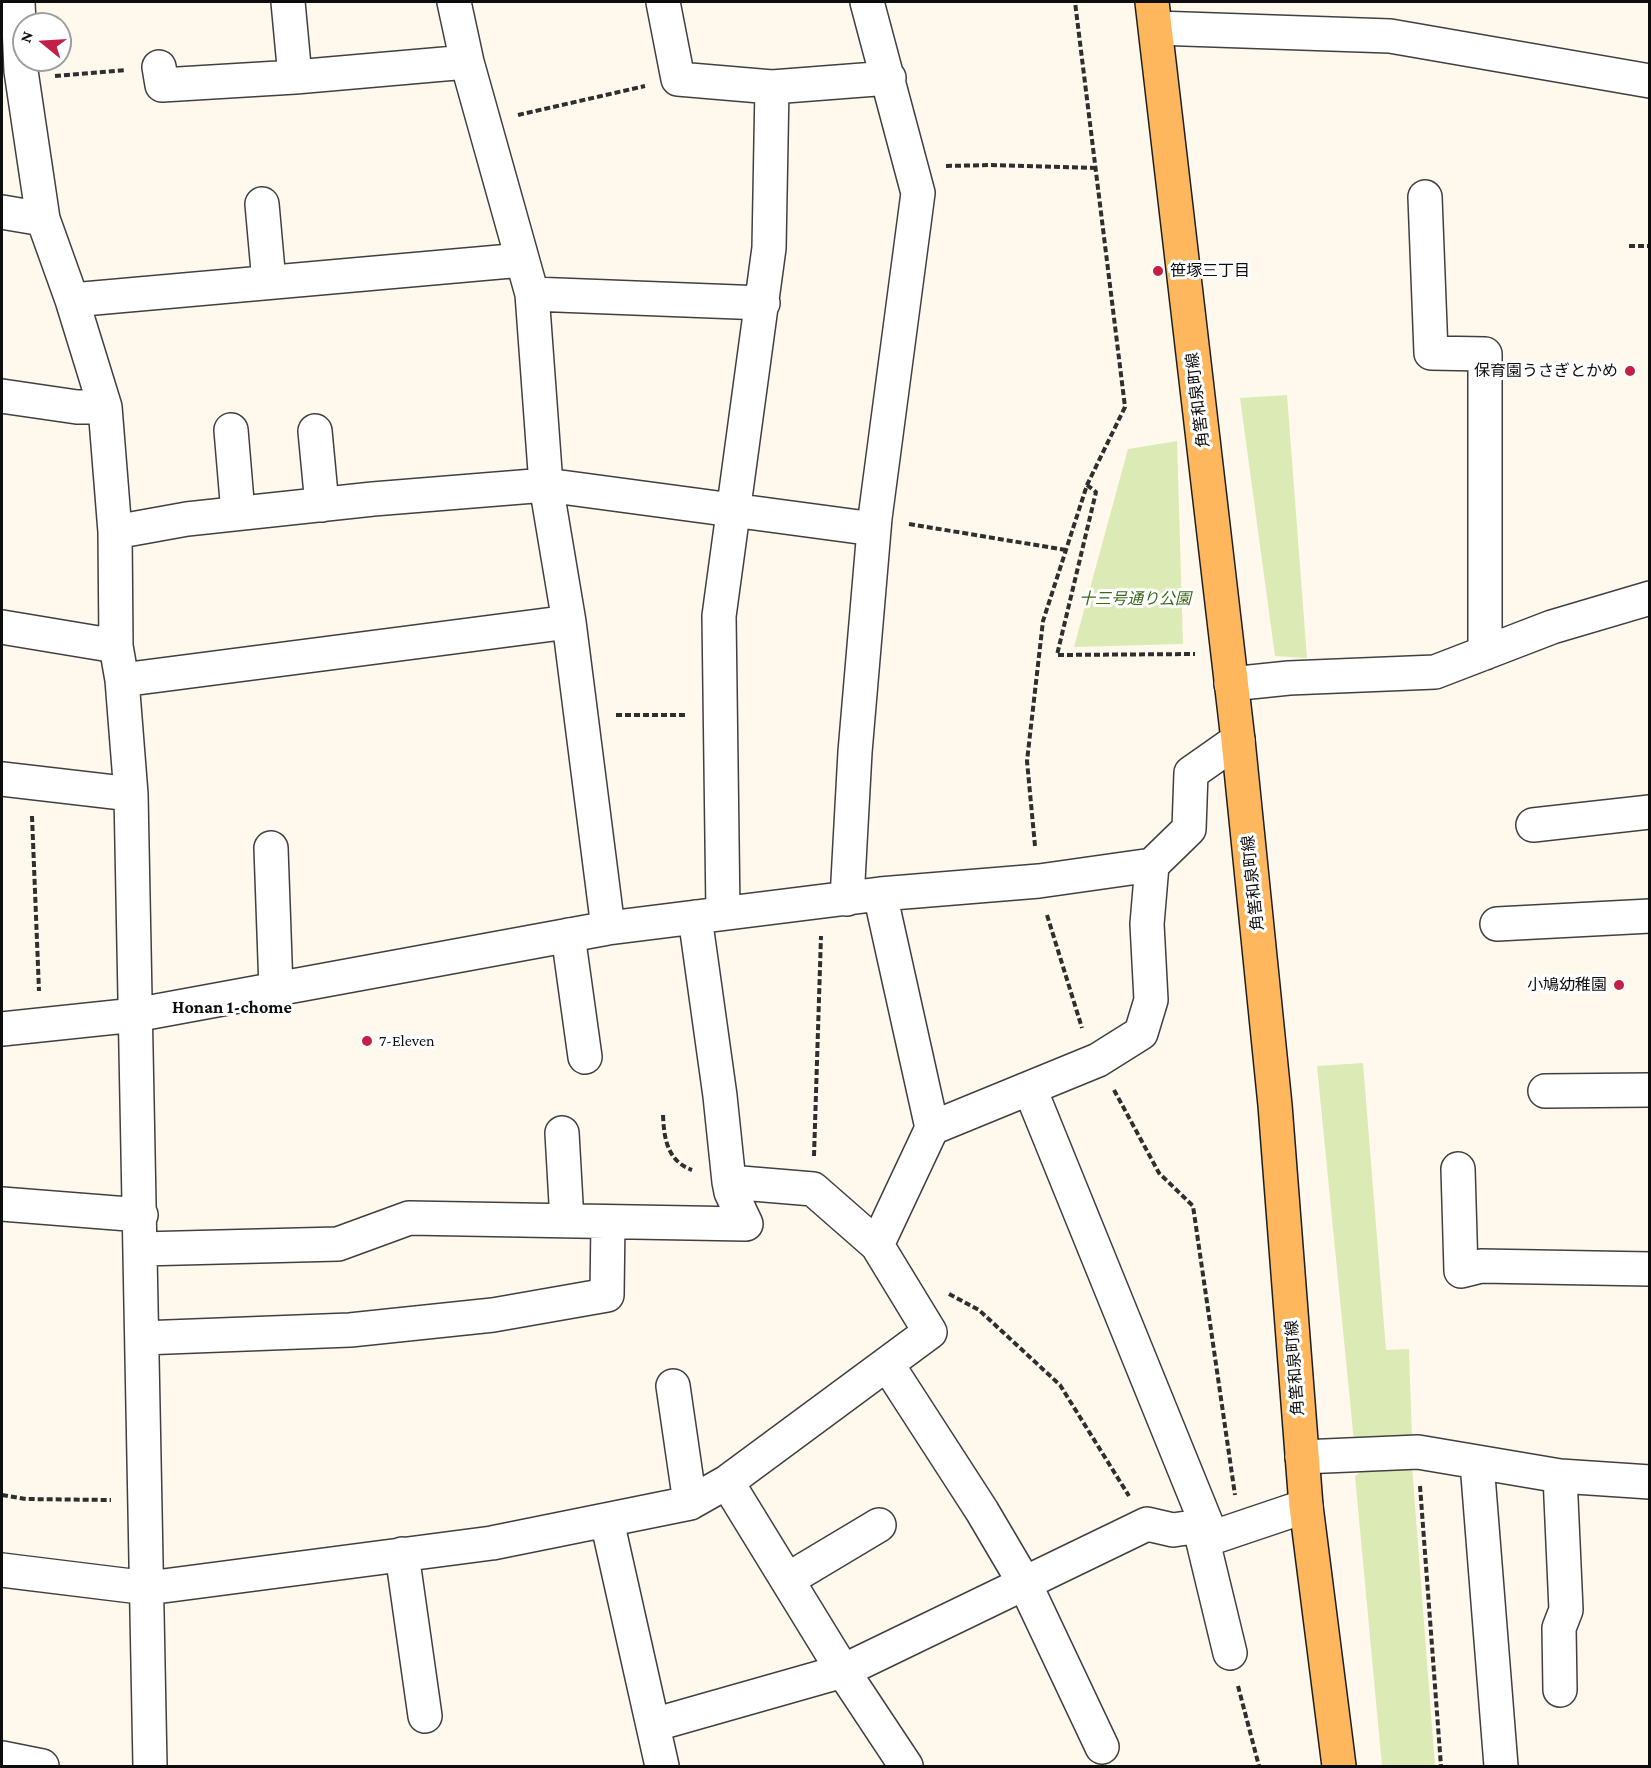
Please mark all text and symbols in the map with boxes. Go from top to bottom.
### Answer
north arrow [12,12,72,72]
text: N [17,29,36,45]
place label: 笹塚三丁目 [1170,261,1250,281]
marker: 笹塚三丁目 [1151,264,1165,278]
street label: 角筈和泉町線 [1183,351,1213,449]
place label: 保育園うさぎとかめ [1474,361,1618,381]
marker: 保育園うさぎとかめ [1623,364,1637,378]
park label: 十三号通り公園 [1079,589,1191,609]
street label: 角筈和泉町線 [1238,834,1268,932]
place label: 小鳩幼稚園 [1527,975,1607,995]
marker: 小鳩幼稚園 [1612,978,1626,992]
district label: Honan 1-chome [172,996,292,1018]
place label: 7-Eleven [379,1031,435,1051]
marker: 7-Eleven [360,1034,374,1048]
street label: 角筈和泉町線 [1282,1319,1308,1417]

